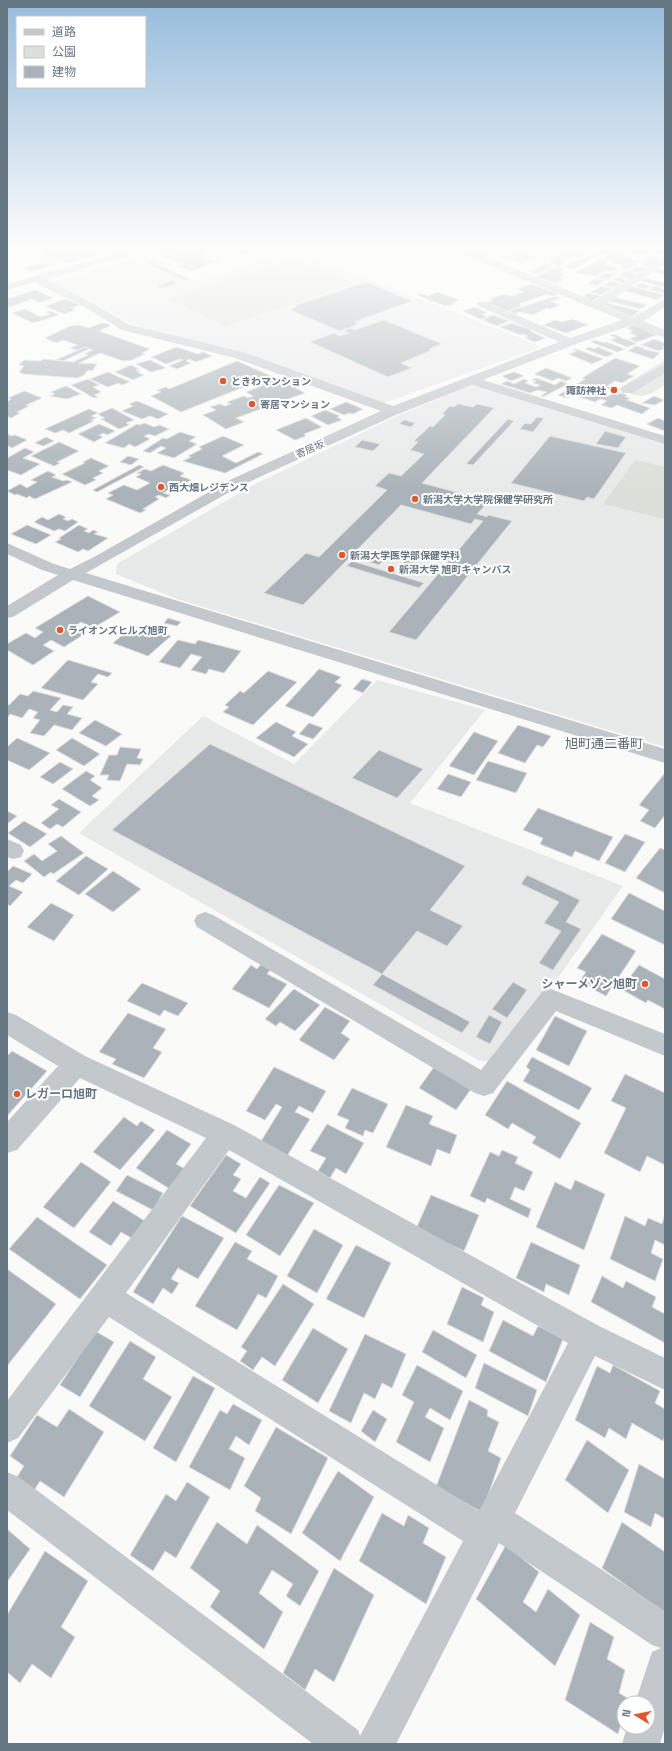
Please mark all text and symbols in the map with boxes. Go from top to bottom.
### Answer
legend [16,16,146,88]
text: 道路 [52,24,76,40]
text: 公園 [52,44,76,60]
text: 建物 [52,64,76,80]
place label: ときわマンション [231,375,311,388]
marker: ときわマンション [218,376,228,386]
place label: 諏訪神社 [566,384,607,397]
marker: 諏訪神社 [609,385,619,395]
place label: 寄居マンション [260,398,330,411]
marker: 寄居マンション [247,399,257,409]
street label: 寄居坂 [294,437,326,461]
place label: 西大畑レジデンス [169,481,249,494]
marker: 西大畑レジデンス [156,482,166,492]
place label: 新潟大学大学院保健学研究所 [423,493,553,506]
marker: 新潟大学大学院保健学研究所 [410,494,420,504]
place label: 新潟大学医学部保健学科 [350,549,460,562]
marker: 新潟大学医学部保健学科 [337,550,347,560]
place label: 新潟大学 旭町キャンパス [399,563,512,576]
marker: 新潟大学 旭町キャンパス [386,564,396,574]
place label: ライオンズヒルズ旭町 [68,624,168,637]
marker: ライオンズヒルズ旭町 [55,625,65,635]
district label: 旭町通二番町 [565,735,643,752]
place label: シャーメゾン旭町 [541,976,637,992]
marker: シャーメゾン旭町 [640,979,650,989]
place label: レガーロ旭町 [25,1086,97,1102]
marker: レガーロ旭町 [12,1089,22,1099]
north arrow [616,1695,656,1735]
text: N [619,1708,634,1718]

